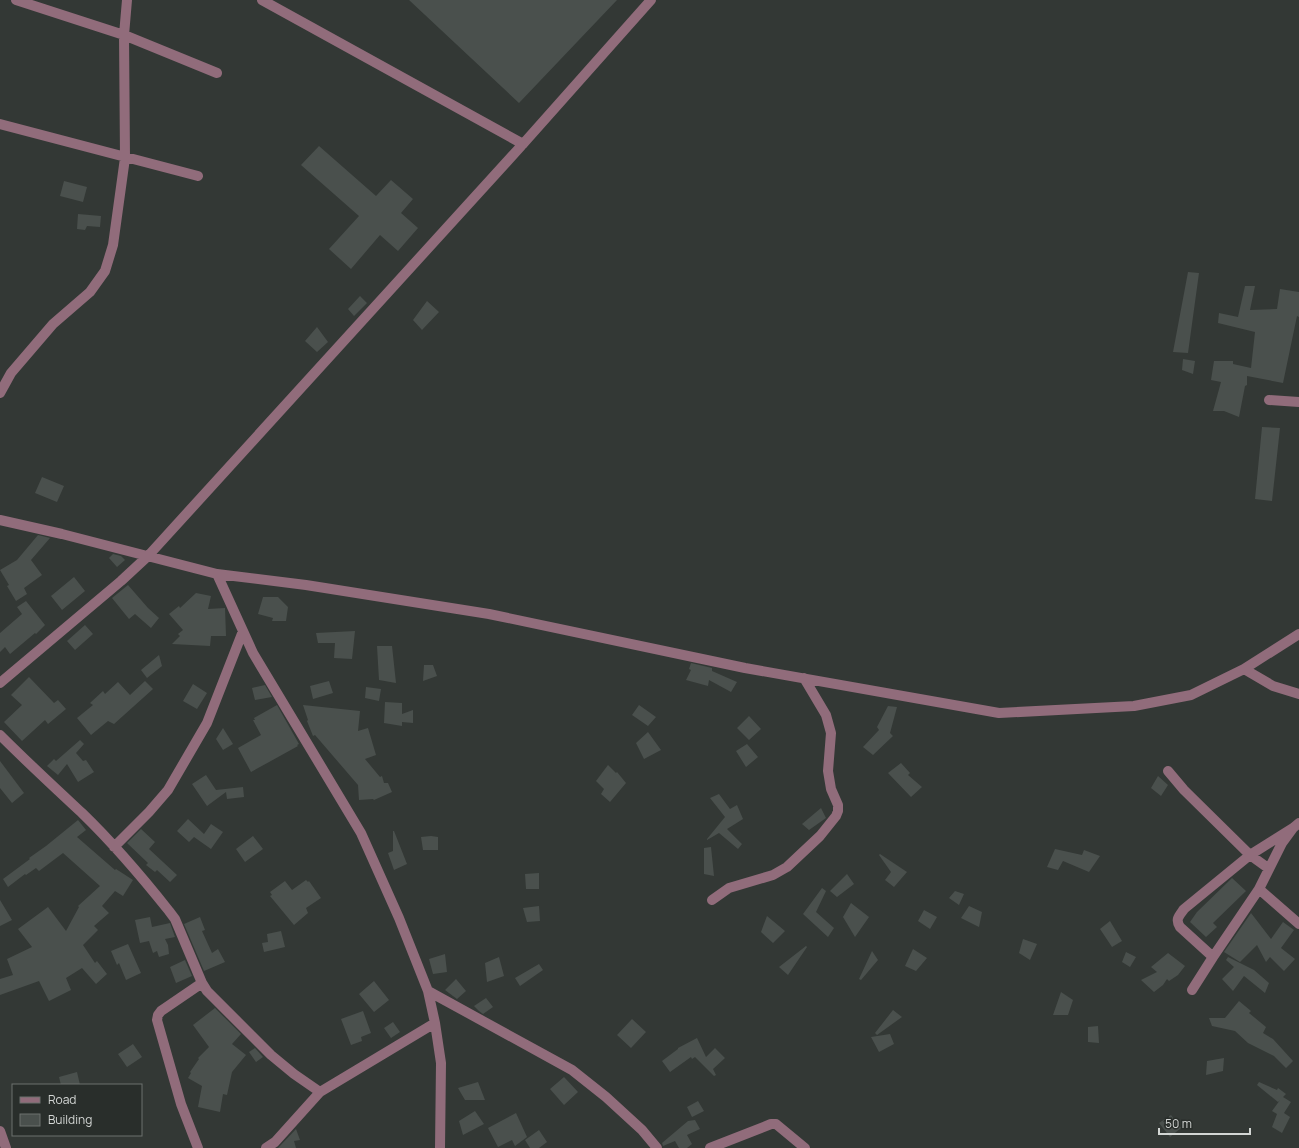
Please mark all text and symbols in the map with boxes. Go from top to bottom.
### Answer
legend [12,1084,142,1136]
text: Road [48,1091,76,1108]
scale bar [1159,1110,1250,1136]
text: Building [48,1111,92,1128]
text: 50 m [1165,1115,1192,1132]

